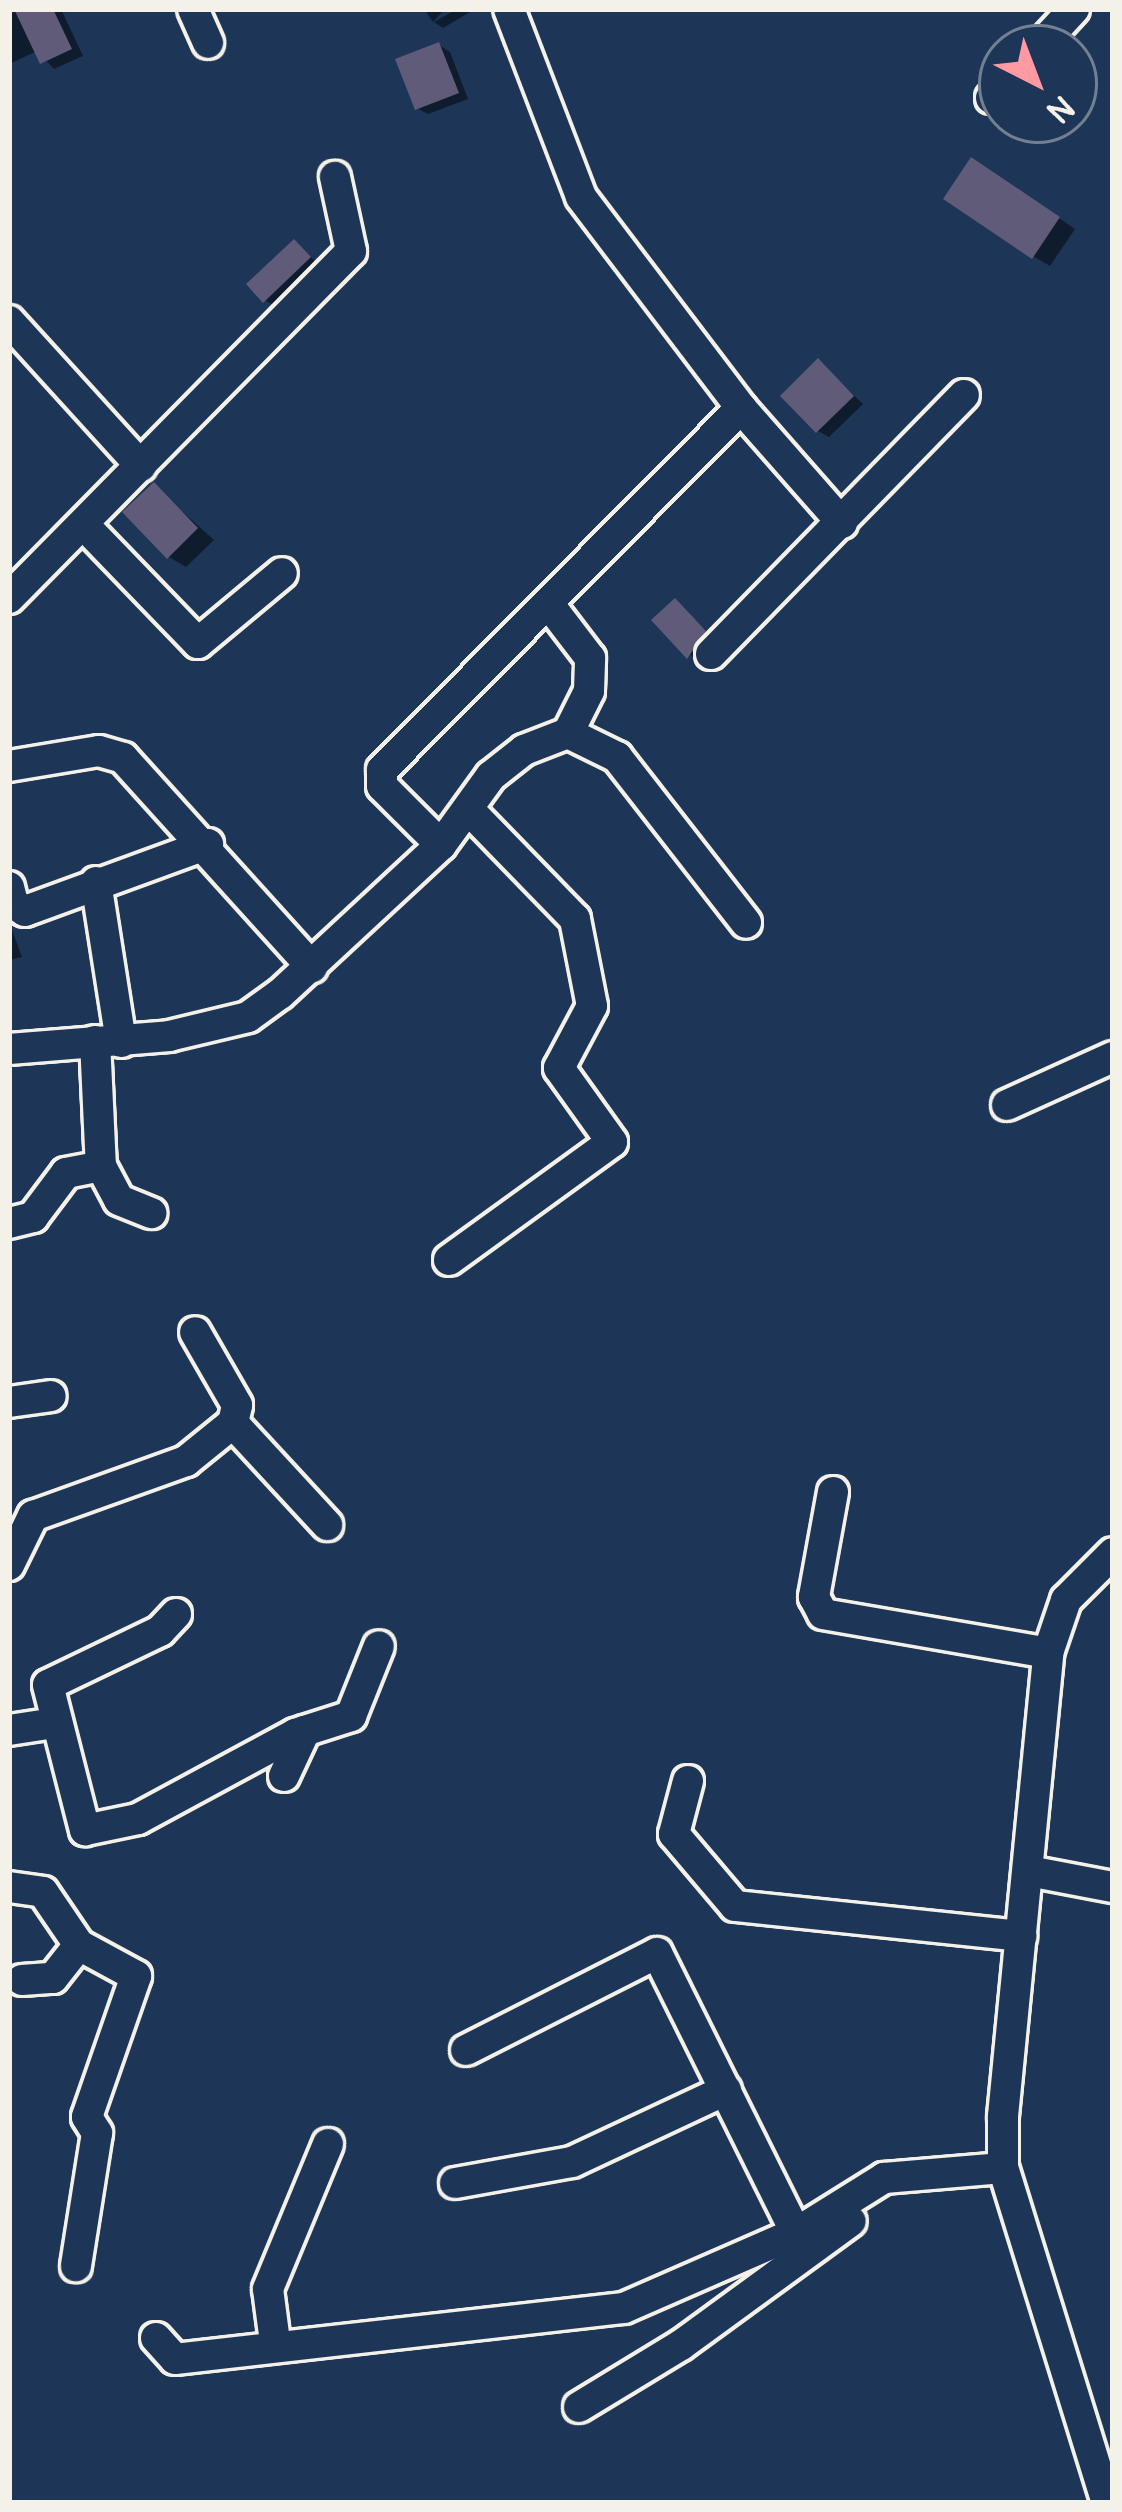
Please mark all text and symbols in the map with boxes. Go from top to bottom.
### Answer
north arrow [978,24,1098,144]
text: N [1038,86,1082,132]

